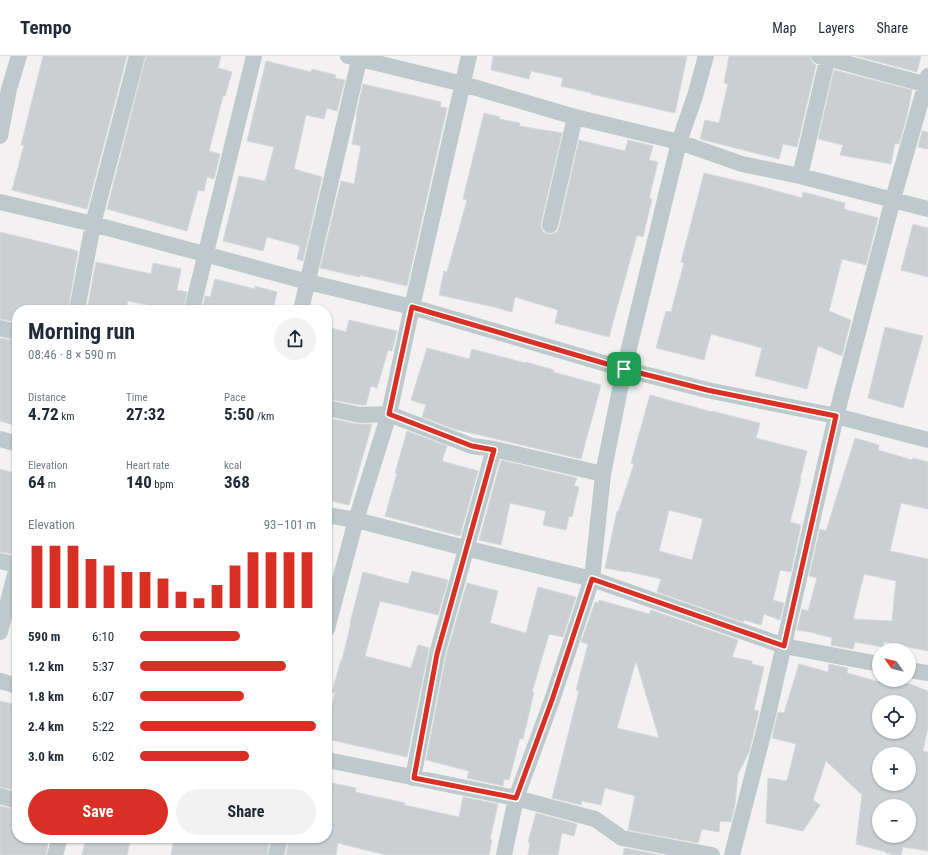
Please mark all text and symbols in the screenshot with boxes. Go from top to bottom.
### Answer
text: Tempo [20,16,72,39]
text: Map [772,20,796,36]
text: Layers [818,20,855,36]
text: Share [877,20,908,36]
button: share [274,318,316,360]
text: Morning run [28,319,135,344]
text: 08:46 · 8 × 590 m [28,347,116,362]
pin [607,352,641,386]
icon: arrive [613,358,635,380]
text: Distance [28,391,66,404]
text: Time [126,391,148,404]
text: Pace [224,391,246,404]
text: 4.72 [28,404,59,424]
text: 27:32 [126,404,165,424]
text: 5:50 [224,404,254,424]
text: km [59,410,74,423]
text: /km [254,410,274,423]
text: Elevation [28,459,68,472]
text: Heart rate [126,459,169,472]
text: kcal [224,459,242,472]
text: 64 [28,472,45,492]
text: 140 [126,472,152,492]
text: 368 [224,472,250,492]
text: m [45,478,56,491]
text: bpm [152,478,173,491]
text: Elevation [28,517,75,532]
text: 93–101 m [264,517,316,532]
text: 590 m [28,629,60,644]
text: 6:10 [92,629,114,644]
north arrow [872,643,916,687]
map controls [872,643,916,843]
text: 1.2 km [28,659,64,674]
text: 5:37 [92,659,114,674]
text: 1.8 km [28,689,64,704]
text: 6:07 [92,689,114,704]
button: locate [872,695,916,739]
text: 2.4 km [28,719,64,734]
text: 5:22 [92,719,114,734]
button: + [872,747,916,791]
text: 3.0 km [28,749,64,764]
text: 6:02 [92,749,114,764]
button: Save [28,789,168,835]
button: Share [176,789,316,835]
button: − [872,799,916,843]

